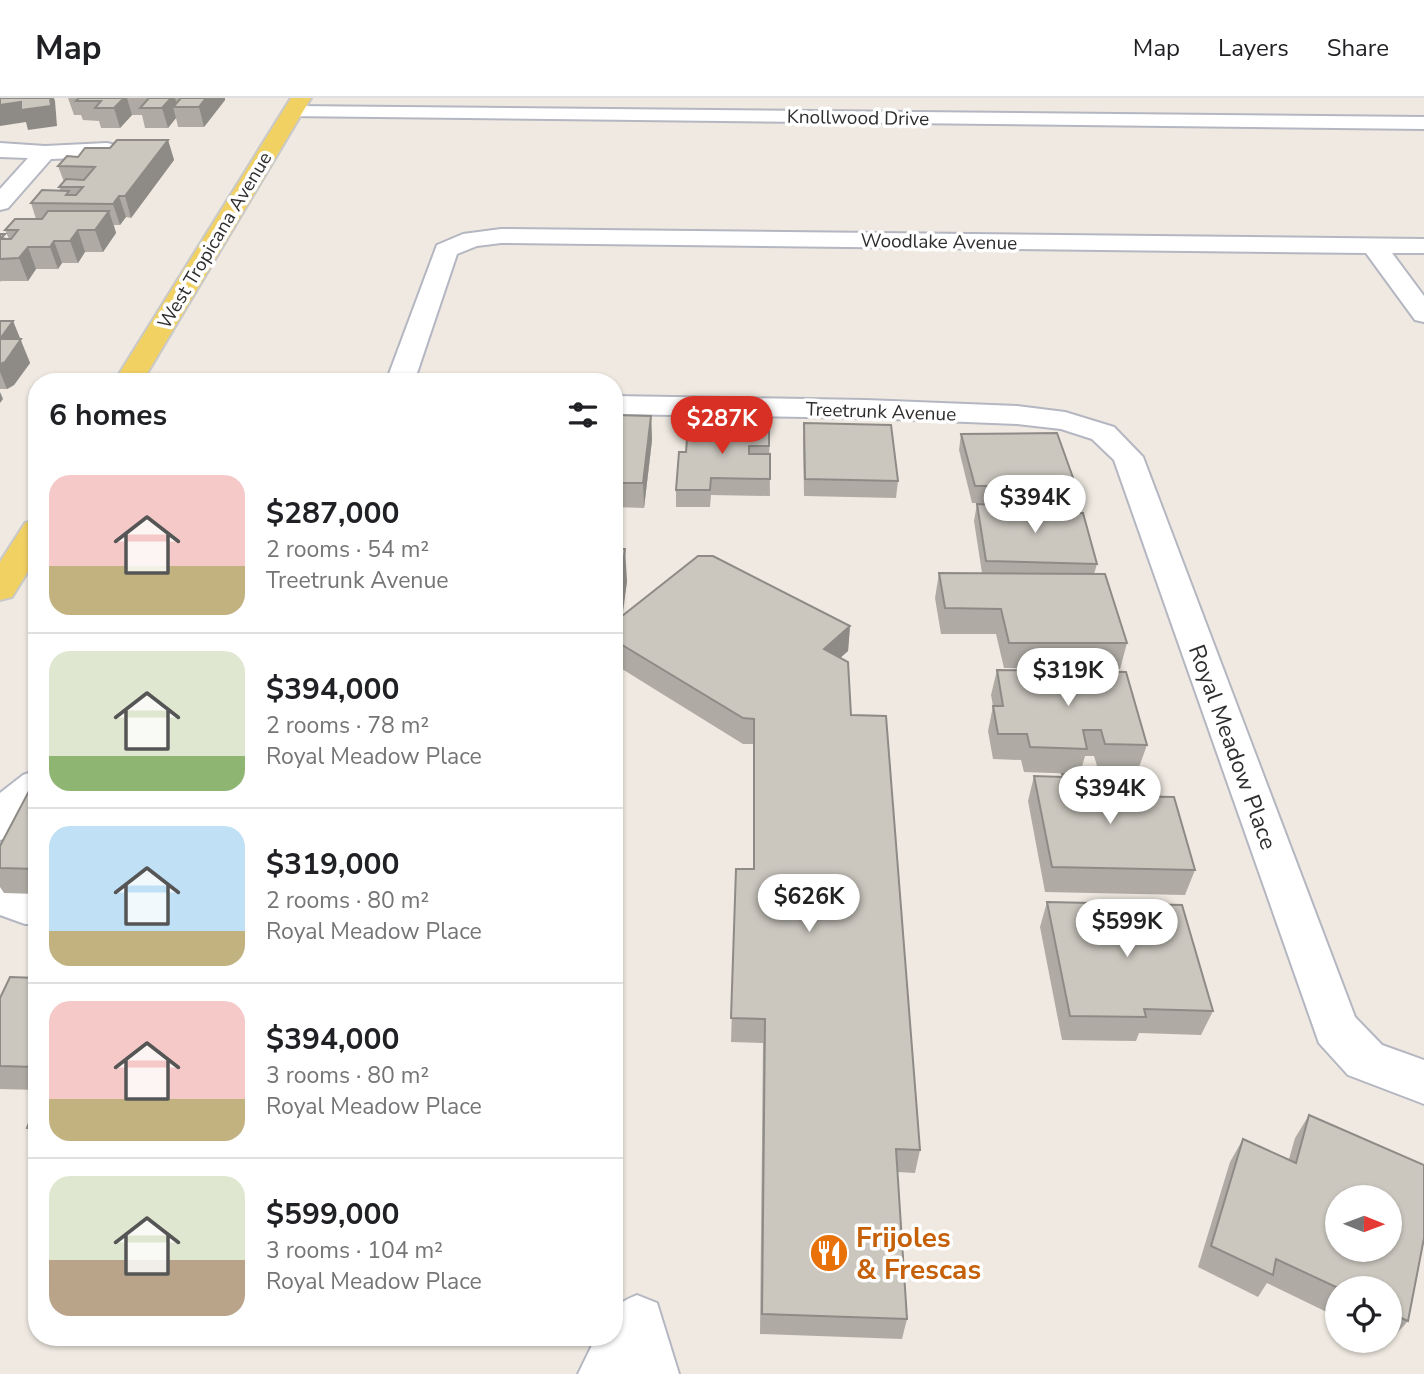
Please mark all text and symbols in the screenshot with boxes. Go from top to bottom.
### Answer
text: Map [35,26,102,71]
text: Map [1133,32,1180,64]
text: Layers [1218,32,1289,64]
text: Share [1327,32,1389,64]
street label: Knollwood Drive [787,104,929,132]
street label: West Tropicana Avenue [152,147,278,334]
street label: Woodlake Avenue [860,228,1018,256]
text: 6 homes [49,395,167,436]
icon: filters [564,396,602,434]
pin: $287K [673,396,771,456]
street label: Treetrunk Avenue [805,396,957,428]
text: $287K [687,403,757,434]
pin: $394K [986,476,1084,535]
text: $394K [1000,482,1070,513]
text: $287,000 [266,493,399,534]
icon: home [105,503,189,587]
text: 2 rooms · 54 m² [266,534,429,565]
text: Treetrunk Avenue [266,565,449,596]
street label: Royal Meadow Place [1181,640,1284,854]
pin: $319K [1019,648,1117,708]
text: $319K [1033,655,1103,686]
text: $394,000 [266,669,399,710]
icon: home [105,679,189,763]
text: 2 rooms · 78 m² [266,710,429,741]
text: Royal Meadow Place [266,741,482,772]
pin: $394K [1061,766,1159,826]
text: $394K [1075,773,1145,804]
text: $319,000 [266,844,399,885]
icon: home [105,854,189,938]
pin: $626K [760,874,858,934]
text: $626K [774,881,844,912]
text: 2 rooms · 80 m² [266,885,429,916]
pin: $599K [1078,900,1176,959]
text: $599K [1092,906,1162,937]
text: Royal Meadow Place [266,916,482,947]
text: $394,000 [266,1019,399,1060]
icon: home [105,1029,189,1113]
text: 3 rooms · 80 m² [266,1060,429,1091]
text: Royal Meadow Place [266,1091,482,1122]
north arrow [1325,1185,1402,1262]
map controls [1325,1185,1402,1353]
text: $599,000 [266,1194,399,1235]
icon: home [105,1204,189,1288]
place label: Frijoles & Frescas [856,1219,981,1289]
restaurant icon: Frijoles & Frescas [808,1232,850,1274]
text: 3 rooms · 104 m² [266,1235,443,1266]
text: Royal Meadow Place [266,1266,482,1297]
button: locate [1325,1276,1402,1353]

